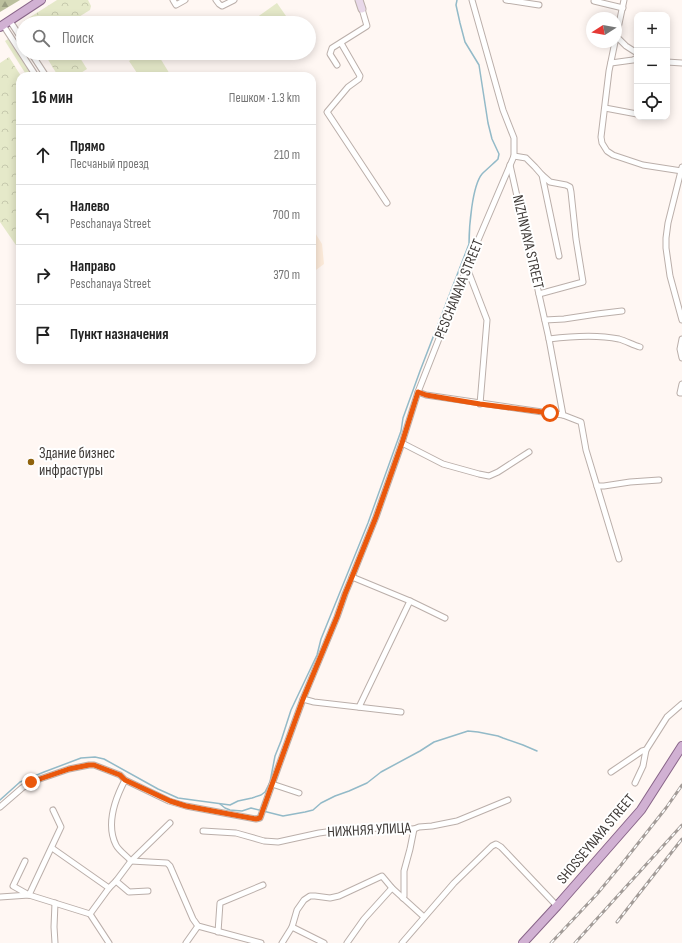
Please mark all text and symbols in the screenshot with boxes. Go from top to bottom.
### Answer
north arrow [586,12,622,48]
map controls [634,12,670,120]
button: + [634,12,670,48]
search box [16,16,316,60]
icon: search [30,27,52,49]
text: Поиск [62,29,94,48]
button: − [634,48,670,84]
button: locate [634,84,670,120]
text: 16 мин [32,88,73,108]
text: Пешком · 1.3 km [229,90,300,106]
text: Прямо [70,137,105,156]
icon: ahead [32,144,54,166]
text: 210 m [274,147,300,163]
text: Песчаный проезд [70,156,149,172]
street label: NIZHNYAYA STREET [508,193,548,291]
text: Налево [70,197,110,216]
icon: left [32,204,54,226]
text: 700 m [273,207,300,223]
text: Peschanaya Street [70,216,151,232]
street label: PESCHANAYA STREET [430,236,488,342]
text: Направо [70,257,116,276]
icon: right [32,264,54,286]
text: 370 m [273,267,300,283]
text: Peschanaya Street [70,276,151,292]
icon: arrive [32,324,54,346]
text: Пункт назначения [70,325,168,344]
route start [541,404,559,422]
place label: Здание бизнес инфрастуры [39,444,115,480]
marker: Здание бизнес инфрастуры [26,457,36,467]
route end [22,773,40,791]
street label: SHOSSEYNAYA STREET [553,790,639,888]
street label: НИЖНЯЯ УЛИЦА [327,818,412,842]

